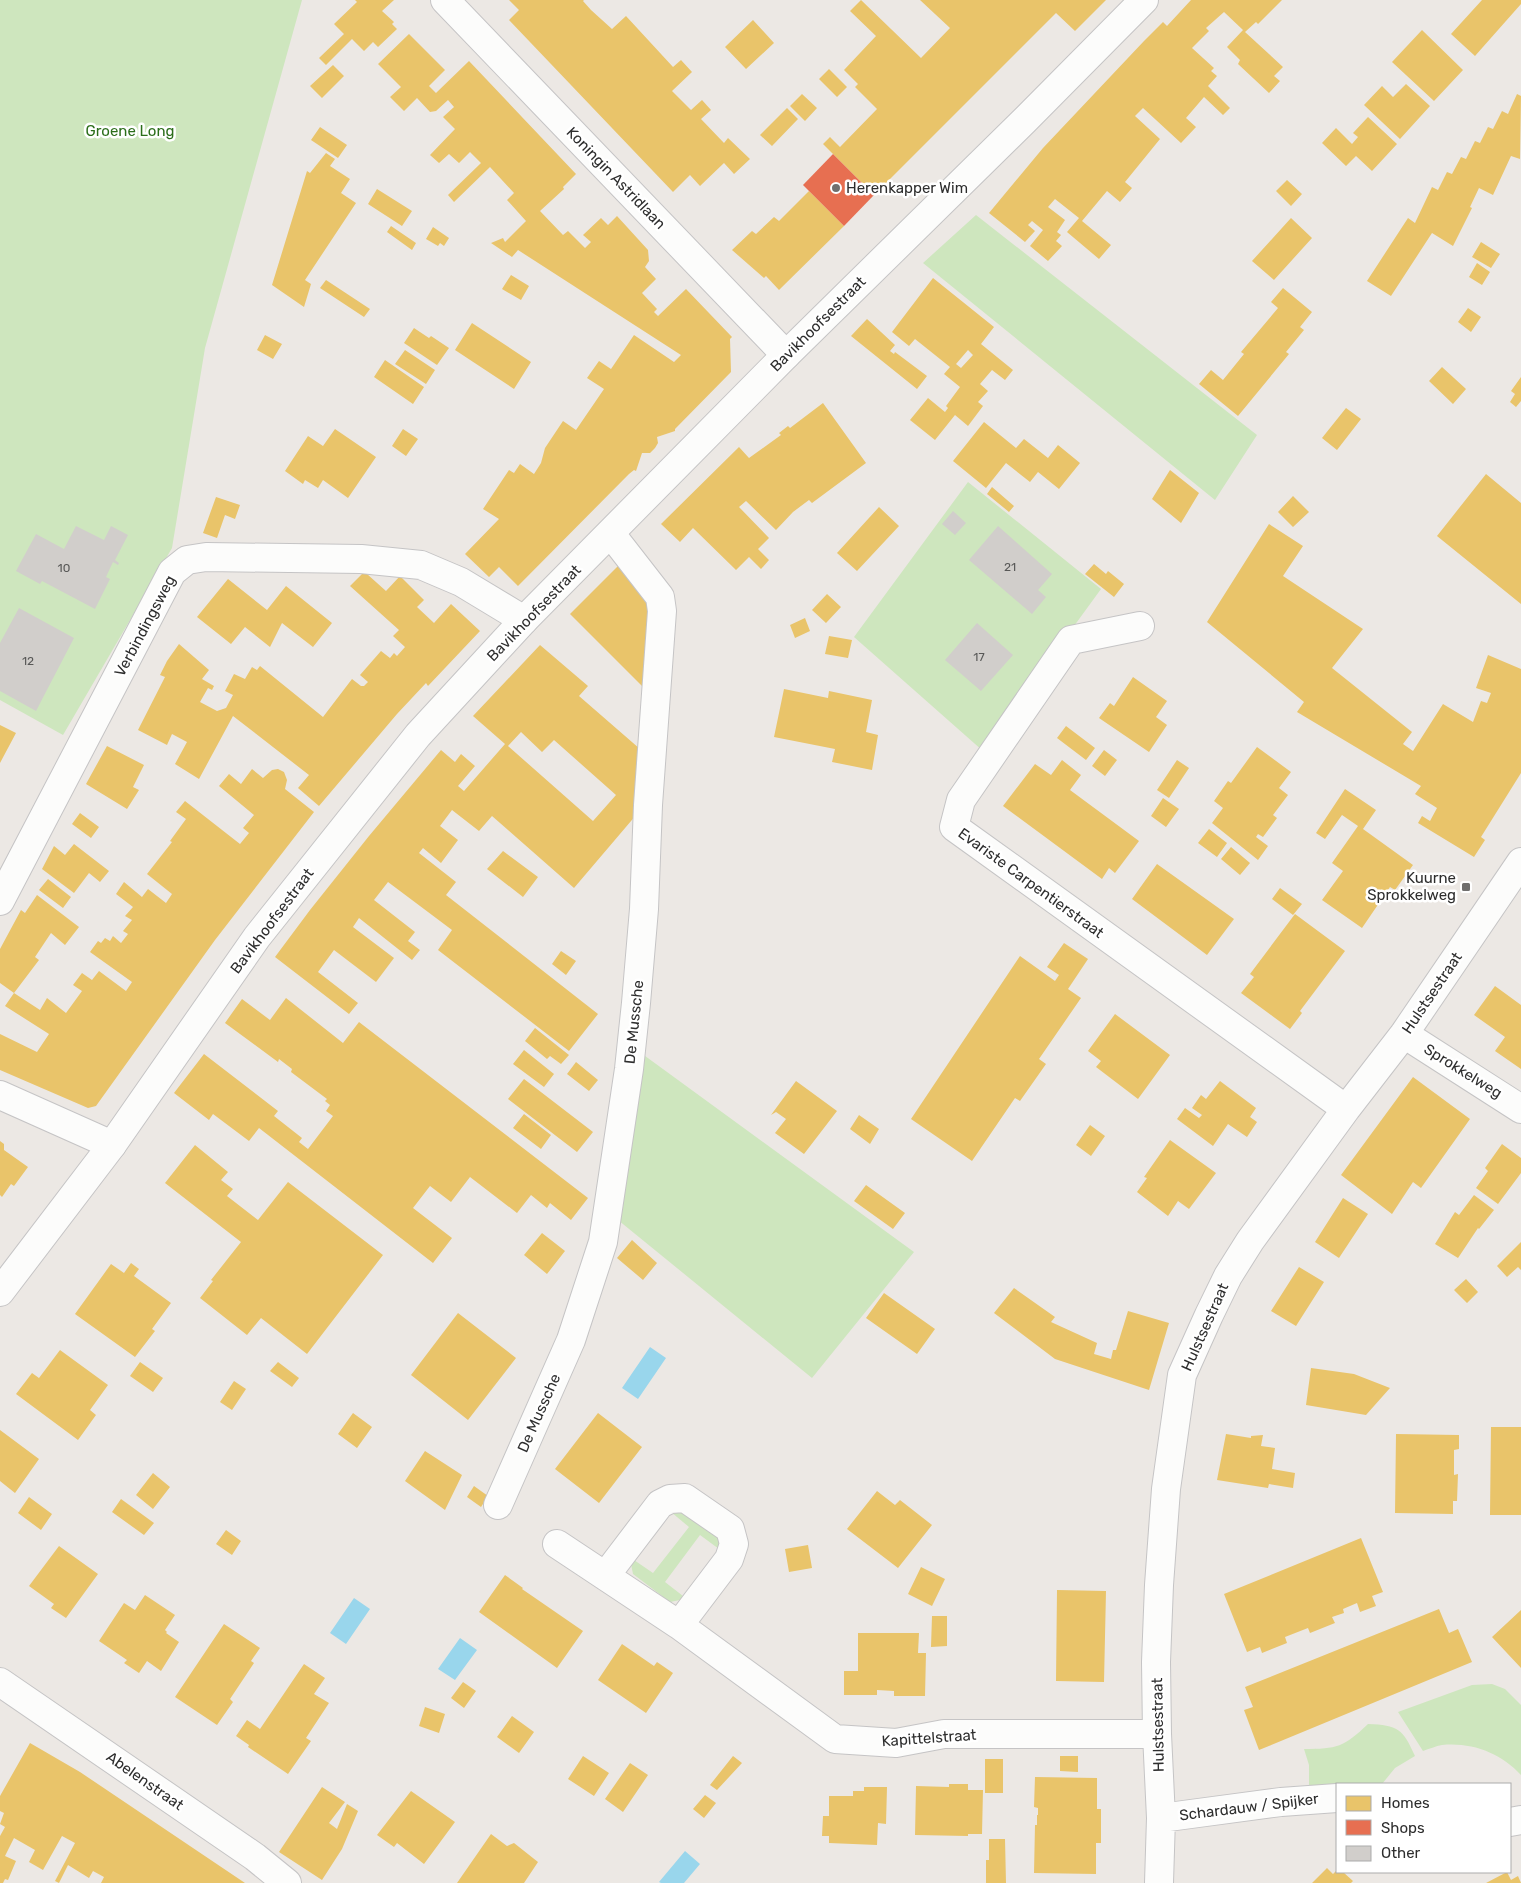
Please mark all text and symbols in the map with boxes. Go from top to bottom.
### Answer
park label: Groene Long [86,122,174,140]
street label: Koningin Astridlaan [563,123,669,233]
place label: Herenkapper Wim [846,179,968,197]
marker: Herenkapper Wim [830,182,842,194]
street label: Bavikhoofsestraat [767,273,869,375]
house number: 21 [1004,560,1016,574]
house number: 10 [58,561,70,575]
street label: Bavikhoofsestraat [483,561,585,665]
street label: Verbindingsweg [111,572,179,680]
house number: 17 [973,650,985,664]
house number: 12 [22,654,34,668]
street label: Evariste Carpentierstraat [955,824,1107,942]
street label: Bavikhoofsestraat [226,865,318,977]
place label: Kuurne Sprokkelweg [1367,869,1456,904]
marker: Kuurne Sprokkelweg [1460,881,1472,893]
street label: Hulstsestraat [1398,949,1466,1037]
street label: De Mussche [621,979,647,1065]
street label: Sprokkelweg [1421,1040,1505,1102]
street label: Hulstsestraat [1178,1280,1232,1374]
street label: De Mussche [514,1371,564,1455]
street label: Hulstsestraat [1148,1678,1168,1772]
street label: Kapittelstraat [881,1726,977,1750]
street label: Abelenstraat [103,1748,187,1814]
legend [1336,1783,1511,1873]
street label: Schardauw / Spijker [1178,1789,1320,1824]
text: Homes [1381,1794,1430,1812]
text: Shops [1381,1819,1425,1837]
text: Other [1381,1844,1421,1862]

